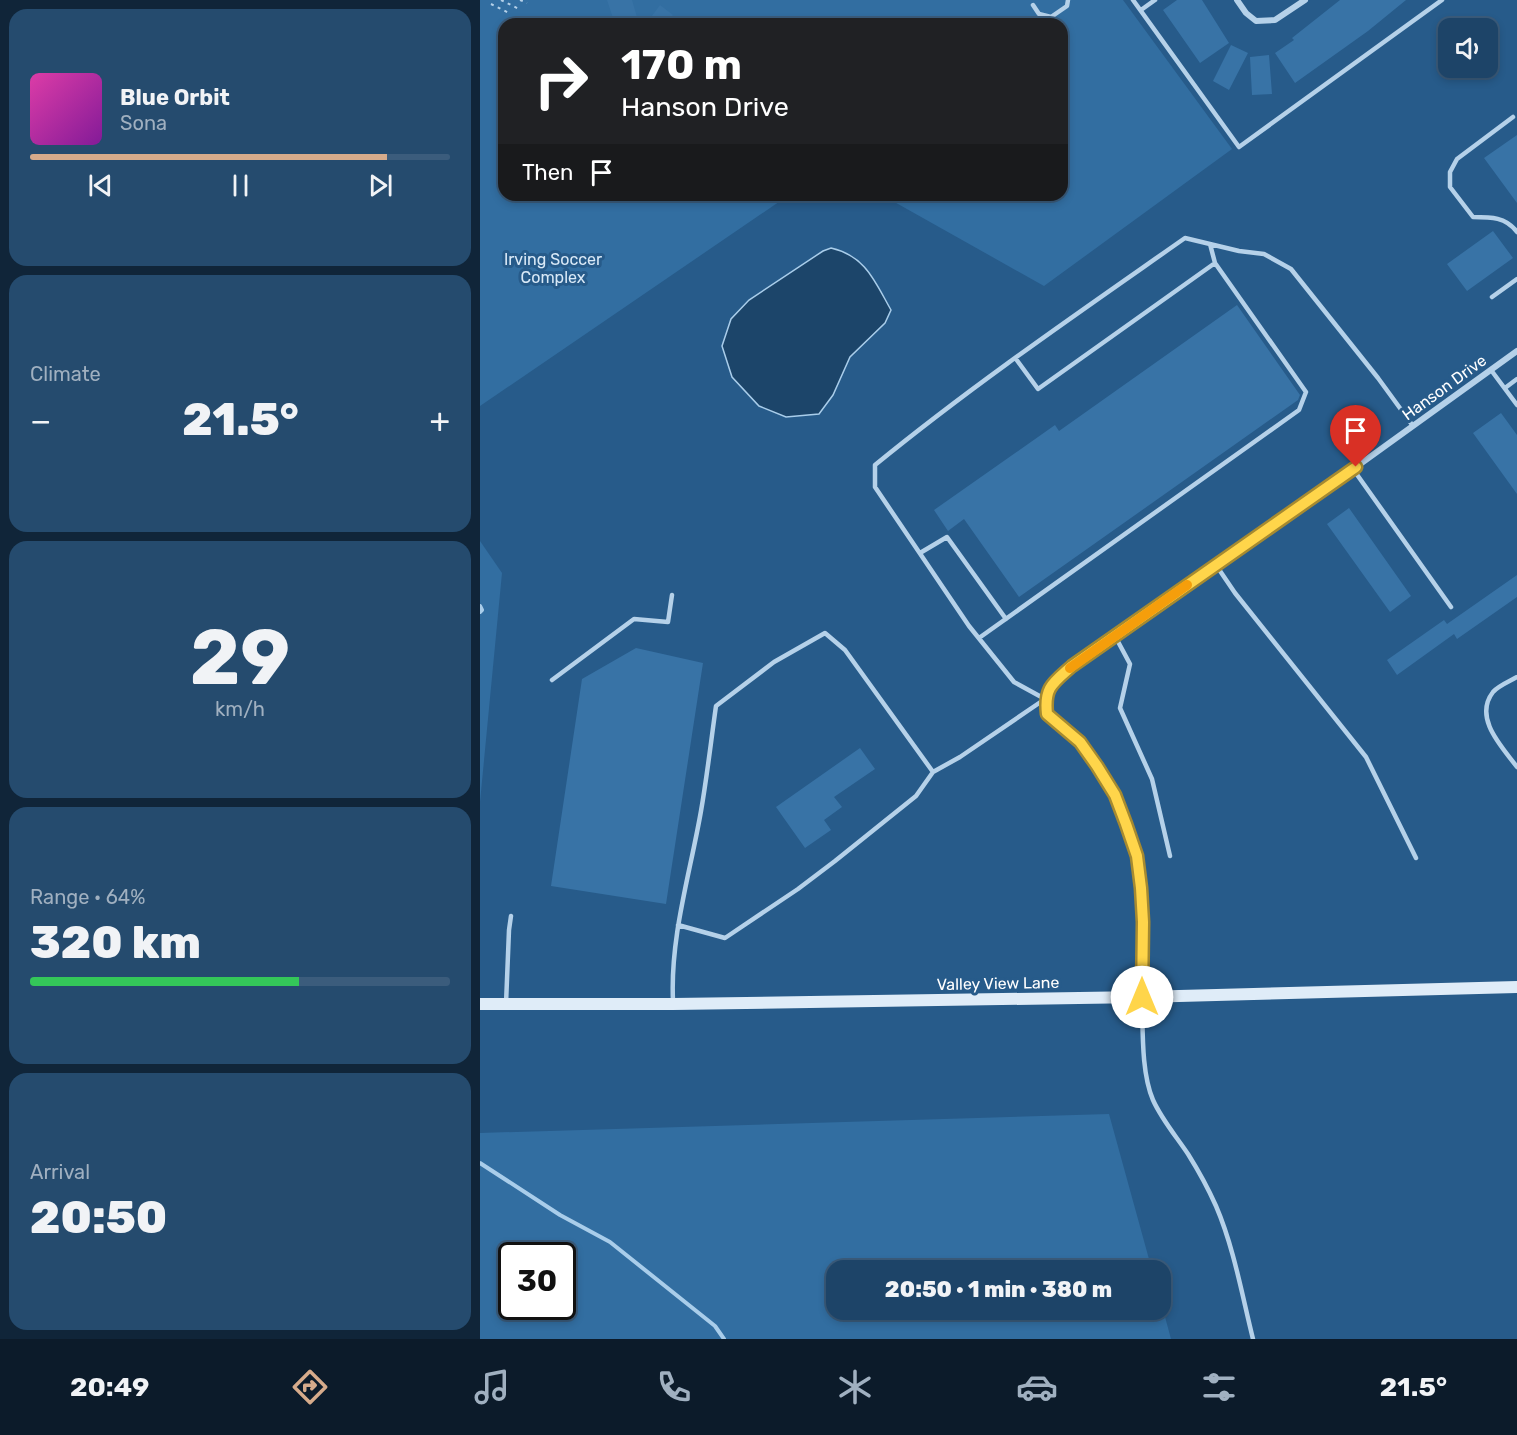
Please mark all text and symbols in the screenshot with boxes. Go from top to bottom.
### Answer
map controls [1438,18,1498,78]
button: sound [1438,18,1498,78]
text: 170 m [621,40,742,90]
icon: right [522,42,600,120]
text: Blue Orbit [120,84,230,111]
text: Hanson Drive [621,91,789,123]
text: Sona [120,111,167,135]
icon: arrive [585,156,618,189]
text: Then [522,159,573,186]
icon: previous [84,169,117,202]
icon: pause [224,169,257,202]
icon: next [364,169,397,202]
park label: Irving Soccer Complex [504,250,602,287]
street label: Hanson Drive [1398,350,1490,424]
text: Climate [30,362,101,386]
text: 21.5° [182,393,299,446]
text: − [30,401,51,440]
text: + [429,401,450,440]
pin [1330,405,1381,467]
icon: arrive [1339,414,1372,447]
text: 29 [190,611,290,704]
text: km/h [215,697,265,721]
text: Range · 64% [30,885,146,909]
text: 320 km [30,916,201,969]
position arrow [1110,965,1174,1029]
street label: Valley View Lane [937,973,1060,994]
text: Arrival [30,1160,90,1184]
text: 20:50 [30,1191,167,1244]
speed limit sign: 30 [498,1242,576,1320]
text: 20:50 · 1 min · 380 m [885,1276,1112,1303]
icon: directions [289,1366,331,1408]
icon: music [471,1366,513,1408]
icon: phone [653,1366,695,1408]
icon: climate [834,1366,876,1408]
icon: car [1016,1366,1058,1408]
icon: filters [1198,1366,1240,1408]
text: 20:49 [70,1371,149,1403]
text: 21.5° [1380,1371,1447,1403]

